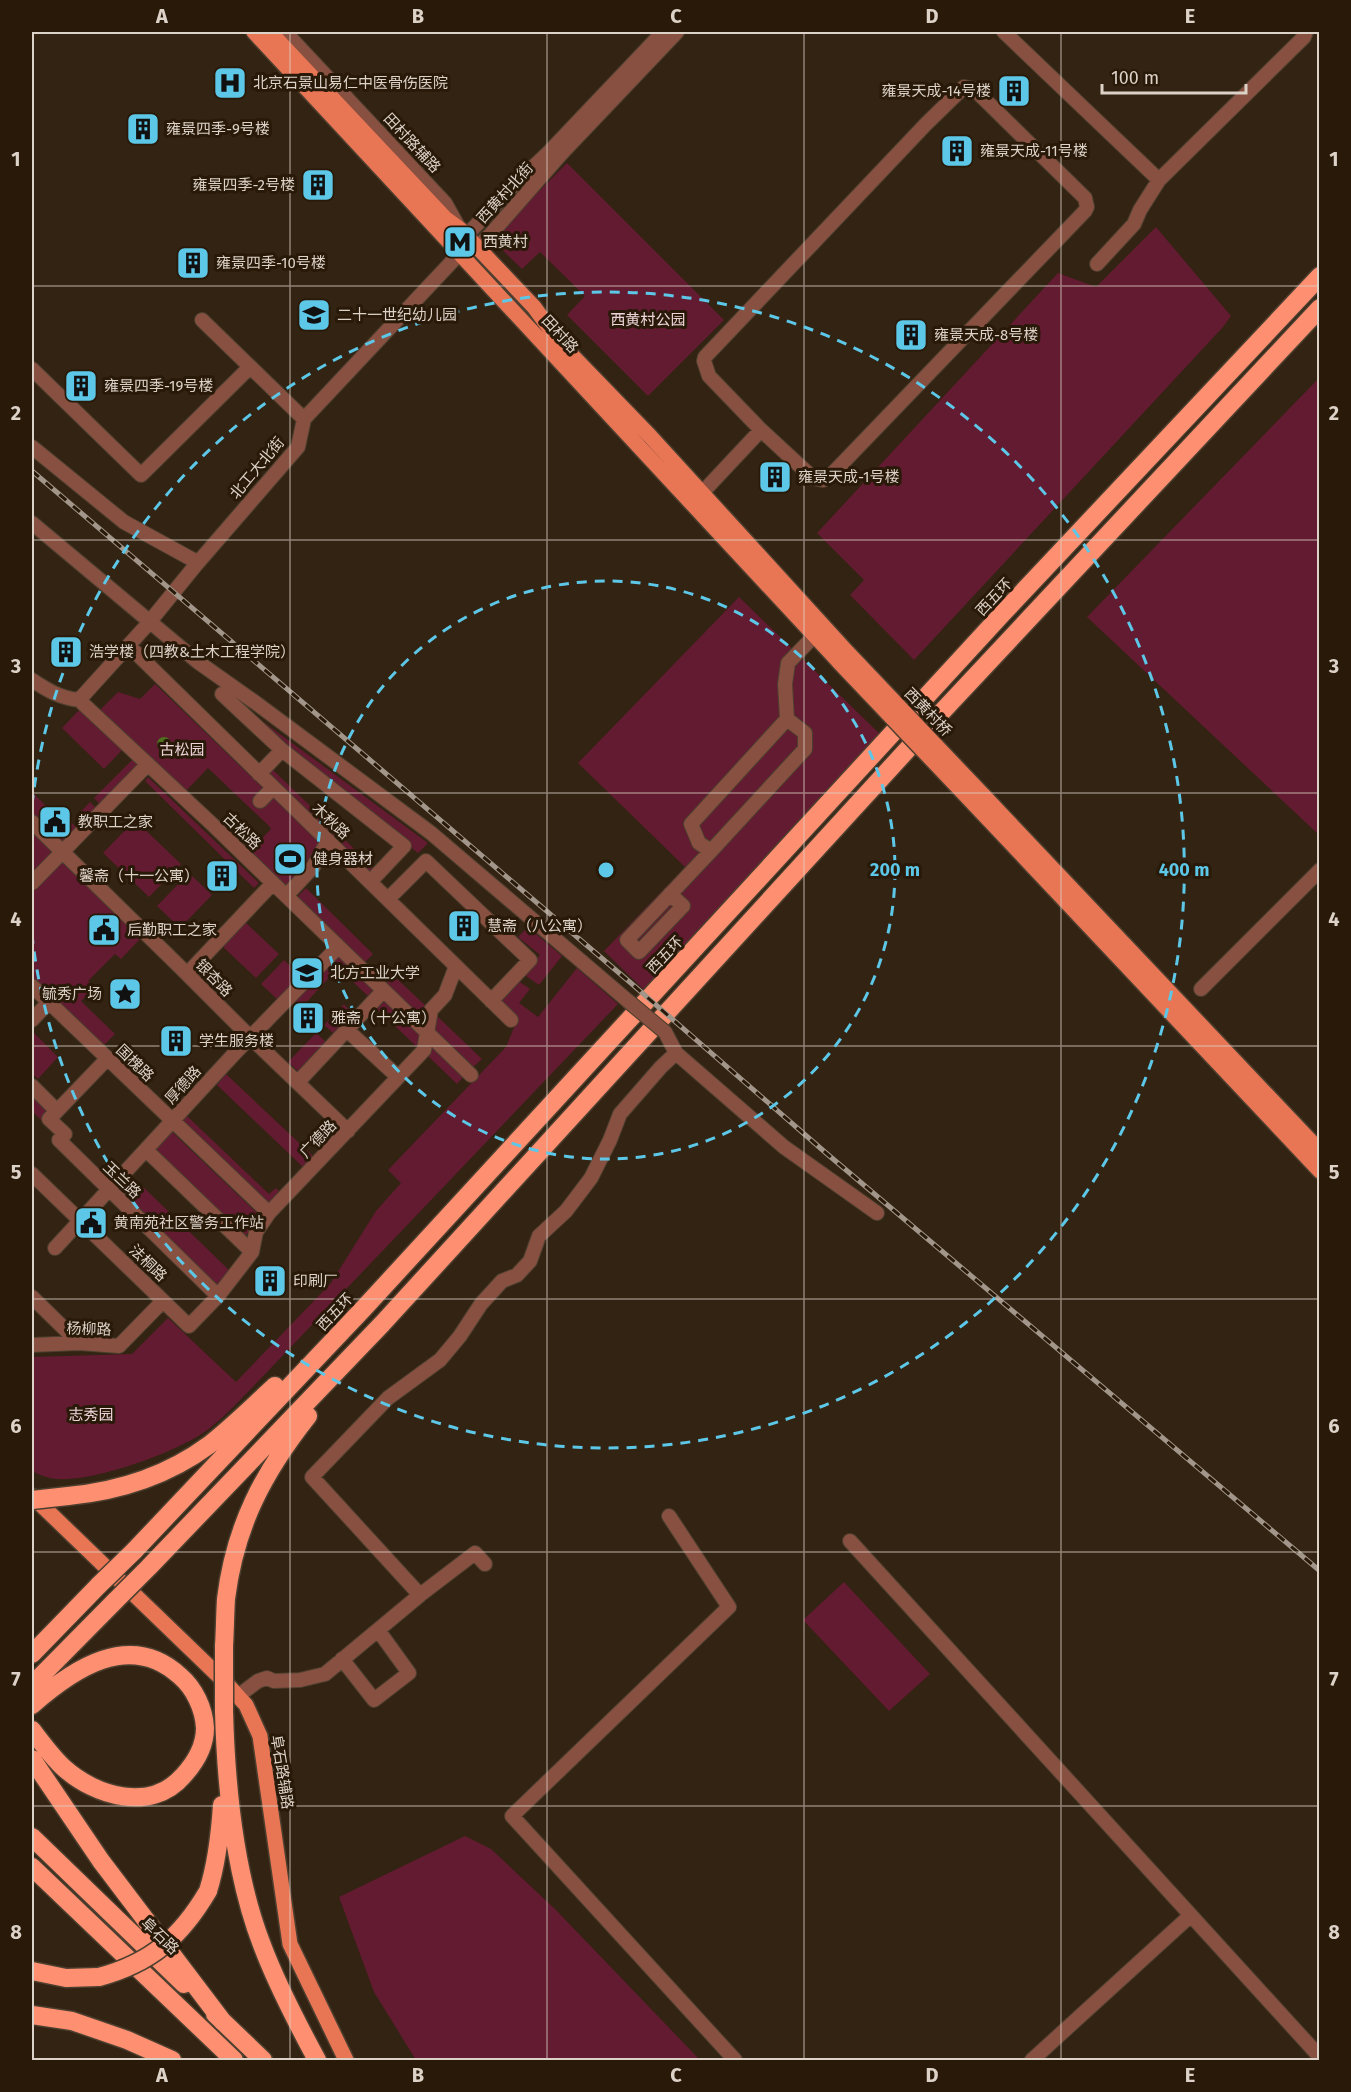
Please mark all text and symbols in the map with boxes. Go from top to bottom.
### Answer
text: A [155,4,169,28]
text: B [412,4,424,28]
text: C [670,4,682,28]
text: D [925,4,939,28]
text: E [1185,4,1195,28]
scale bar [1102,57,1246,95]
hospital icon: 北京石景山易仁中医骨伤医院 [212,65,248,101]
text: 100 m [1111,67,1159,89]
building icon: 雍景天成-14号楼 [996,73,1032,109]
place label: 北京石景山易仁中医骨伤医院 [253,74,448,92]
place label: 雍景天成-14号楼 [882,82,991,100]
street label: 田村路辅路 [380,109,444,177]
building icon: 雍景四季-9号楼 [125,111,161,147]
place label: 雍景四季-9号楼 [166,120,270,138]
building icon: 雍景天成-11号楼 [939,133,975,169]
place label: 雍景天成-11号楼 [980,142,1088,160]
text: 1 [11,147,21,171]
text: 1 [1329,147,1339,171]
street label: 西黄村北街 [473,159,537,227]
building icon: 雍景四季-2号楼 [300,167,336,203]
place label: 雍景四季-2号楼 [192,176,295,194]
metro station icon: 西黄村 [442,224,478,260]
place label: 西黄村 [483,233,528,251]
building icon: 雍景四季-10号楼 [175,245,211,281]
place label: 雍景四季-10号楼 [216,254,326,272]
school or university icon: 二十一世纪幼儿园 [296,297,332,333]
place label: 二十一世纪幼儿园 [337,306,457,324]
street label: 田村路 [538,311,582,357]
park label: 西黄村公园 [610,311,686,329]
building icon: 雍景天成-8号楼 [893,317,929,353]
place label: 雍景天成-8号楼 [934,326,1038,344]
building icon: 雍景四季-19号楼 [63,368,99,404]
place label: 雍景四季-19号楼 [104,377,213,395]
text: 2 [11,401,21,425]
text: 2 [1329,401,1339,425]
street label: 北工大北街 [226,433,288,503]
building icon: 雍景天成-1号楼 [757,459,793,495]
place label: 雍景天成-1号楼 [798,468,900,486]
street label: 西五环 [972,574,1016,620]
building icon: 浩学楼（四教&土木工程学院） [48,634,84,670]
place label: 浩学楼（四教&土木工程学院） [89,643,295,661]
text: 3 [10,654,21,678]
text: 3 [1328,654,1339,678]
street label: 西黄村桥 [901,684,955,740]
park label: 古松园 [159,741,205,759]
street label: 木秋路 [308,799,354,843]
public building icon: 教职工之家 [37,804,73,840]
street label: 古松路 [220,809,264,853]
place label: 教职工之家 [78,813,153,831]
sports icon: 健身器材 [272,841,308,877]
place label: 健身器材 [313,850,373,868]
building icon: 馨斋（十一公寓） [204,858,240,894]
text: 200 m [870,859,920,881]
text: 400 m [1159,859,1209,881]
centre of rings [596,860,616,880]
place label: 馨斋（十一公寓） [79,867,199,885]
text: 4 [10,907,22,931]
text: 4 [1328,907,1340,931]
building icon: 慧斋（八公寓） [446,908,482,944]
public building icon: 后勤职工之家 [86,912,122,948]
place label: 慧斋（八公寓） [487,917,592,935]
place label: 后勤职工之家 [127,921,217,939]
street label: 西五环 [643,932,687,978]
school or university icon: 北方工业大学 [289,955,325,991]
street label: 银杏路 [192,956,236,1000]
place label: 北方工业大学 [330,964,420,982]
place icon: 毓秀广场 [107,976,143,1012]
place label: 毓秀广场 [42,985,102,1003]
building icon: 雅斋（十公寓） [290,1000,326,1036]
place label: 雅斋（十公寓） [331,1009,436,1027]
building icon: 学生服务楼 [158,1023,194,1059]
place label: 学生服务楼 [199,1032,274,1050]
street label: 国槐路 [113,1041,157,1085]
street label: 厚德路 [161,1062,205,1108]
street label: 广德路 [296,1117,340,1161]
street label: 玉兰路 [100,1158,144,1202]
text: 5 [11,1160,22,1184]
text: 5 [1329,1160,1340,1184]
public building icon: 黄南苑社区警务工作站 [73,1205,109,1241]
place label: 黄南苑社区警务工作站 [114,1214,264,1232]
street label: 法桐路 [126,1241,170,1285]
building icon: 印刷厂 [252,1263,288,1299]
place label: 印刷厂 [293,1272,338,1290]
street label: 西五环 [313,1289,357,1335]
street label: 杨柳路 [66,1319,112,1339]
park label: 志秀园 [68,1406,114,1424]
text: 6 [10,1414,22,1438]
text: 6 [1328,1414,1340,1438]
text: 7 [11,1667,21,1691]
text: 7 [1329,1667,1339,1691]
street label: 阜石路辅路 [267,1734,297,1810]
street label: 阜石路 [138,1914,182,1958]
text: 8 [10,1920,22,1944]
text: 8 [1328,1920,1340,1944]
text: A [155,2063,169,2087]
text: B [412,2063,424,2087]
text: C [670,2063,682,2087]
text: D [925,2063,939,2087]
text: E [1185,2063,1195,2087]

